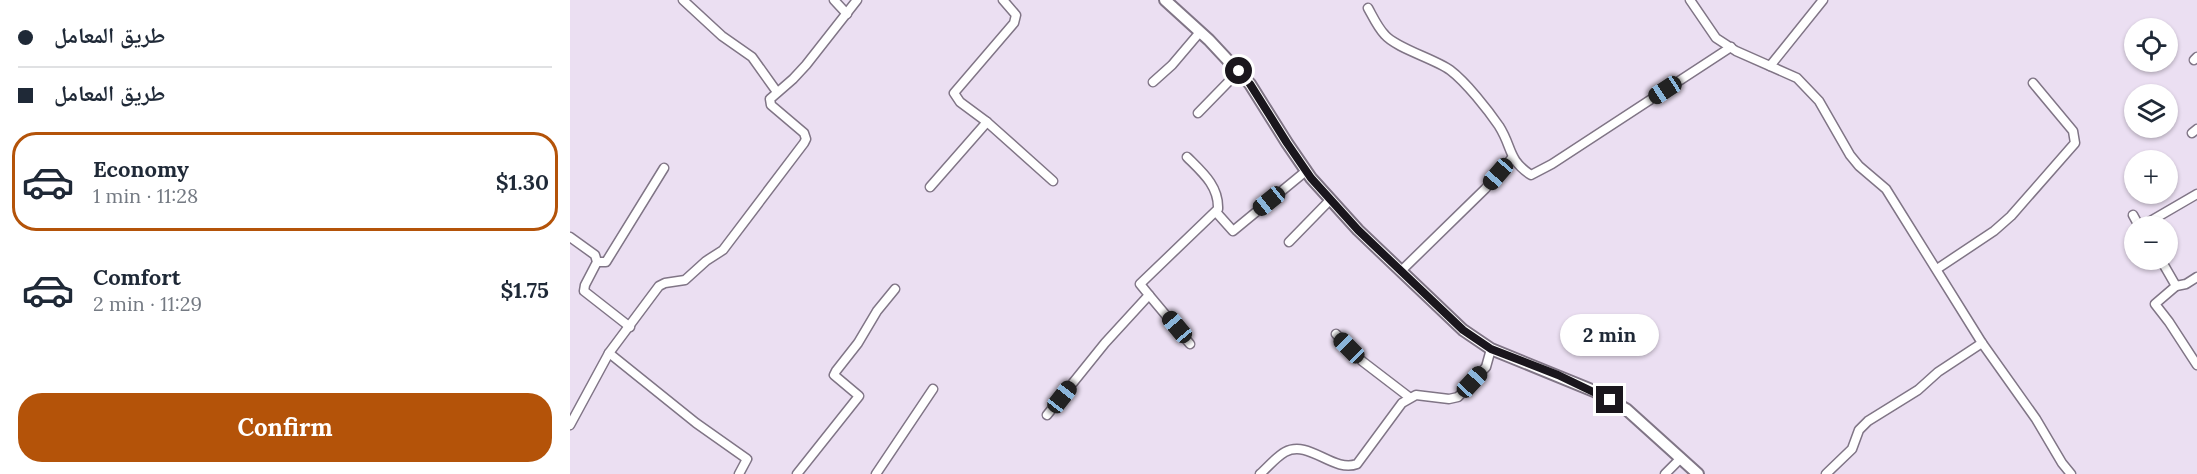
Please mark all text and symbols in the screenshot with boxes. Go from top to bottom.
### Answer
map controls [2124,18,2178,270]
button: locate [2124,18,2178,72]
text: طريق المعامل [54,21,165,49]
route start [1225,57,1252,84]
car [1645,73,1685,107]
text: طريق المعامل [54,79,165,107]
button: layers [2124,84,2178,138]
button: + [2124,150,2178,204]
icon: car [21,155,75,209]
text: Economy [93,155,189,183]
car [1479,155,1517,193]
text: $1.30 [496,168,549,196]
text: 1 min · 11:28 [93,183,198,208]
car [1249,183,1289,219]
button: − [2124,216,2178,270]
icon: car [21,263,75,317]
text: Comfort [93,263,181,291]
text: $1.75 [500,276,549,304]
text: 2 min · 11:29 [93,291,202,316]
car [1159,307,1195,347]
callout: 2 min [1560,313,1660,355]
text: 2 min [1583,322,1636,347]
car [1330,329,1368,367]
car [1453,363,1491,401]
car [1044,377,1080,417]
route end [1596,386,1623,413]
button: Confirm [18,393,552,462]

